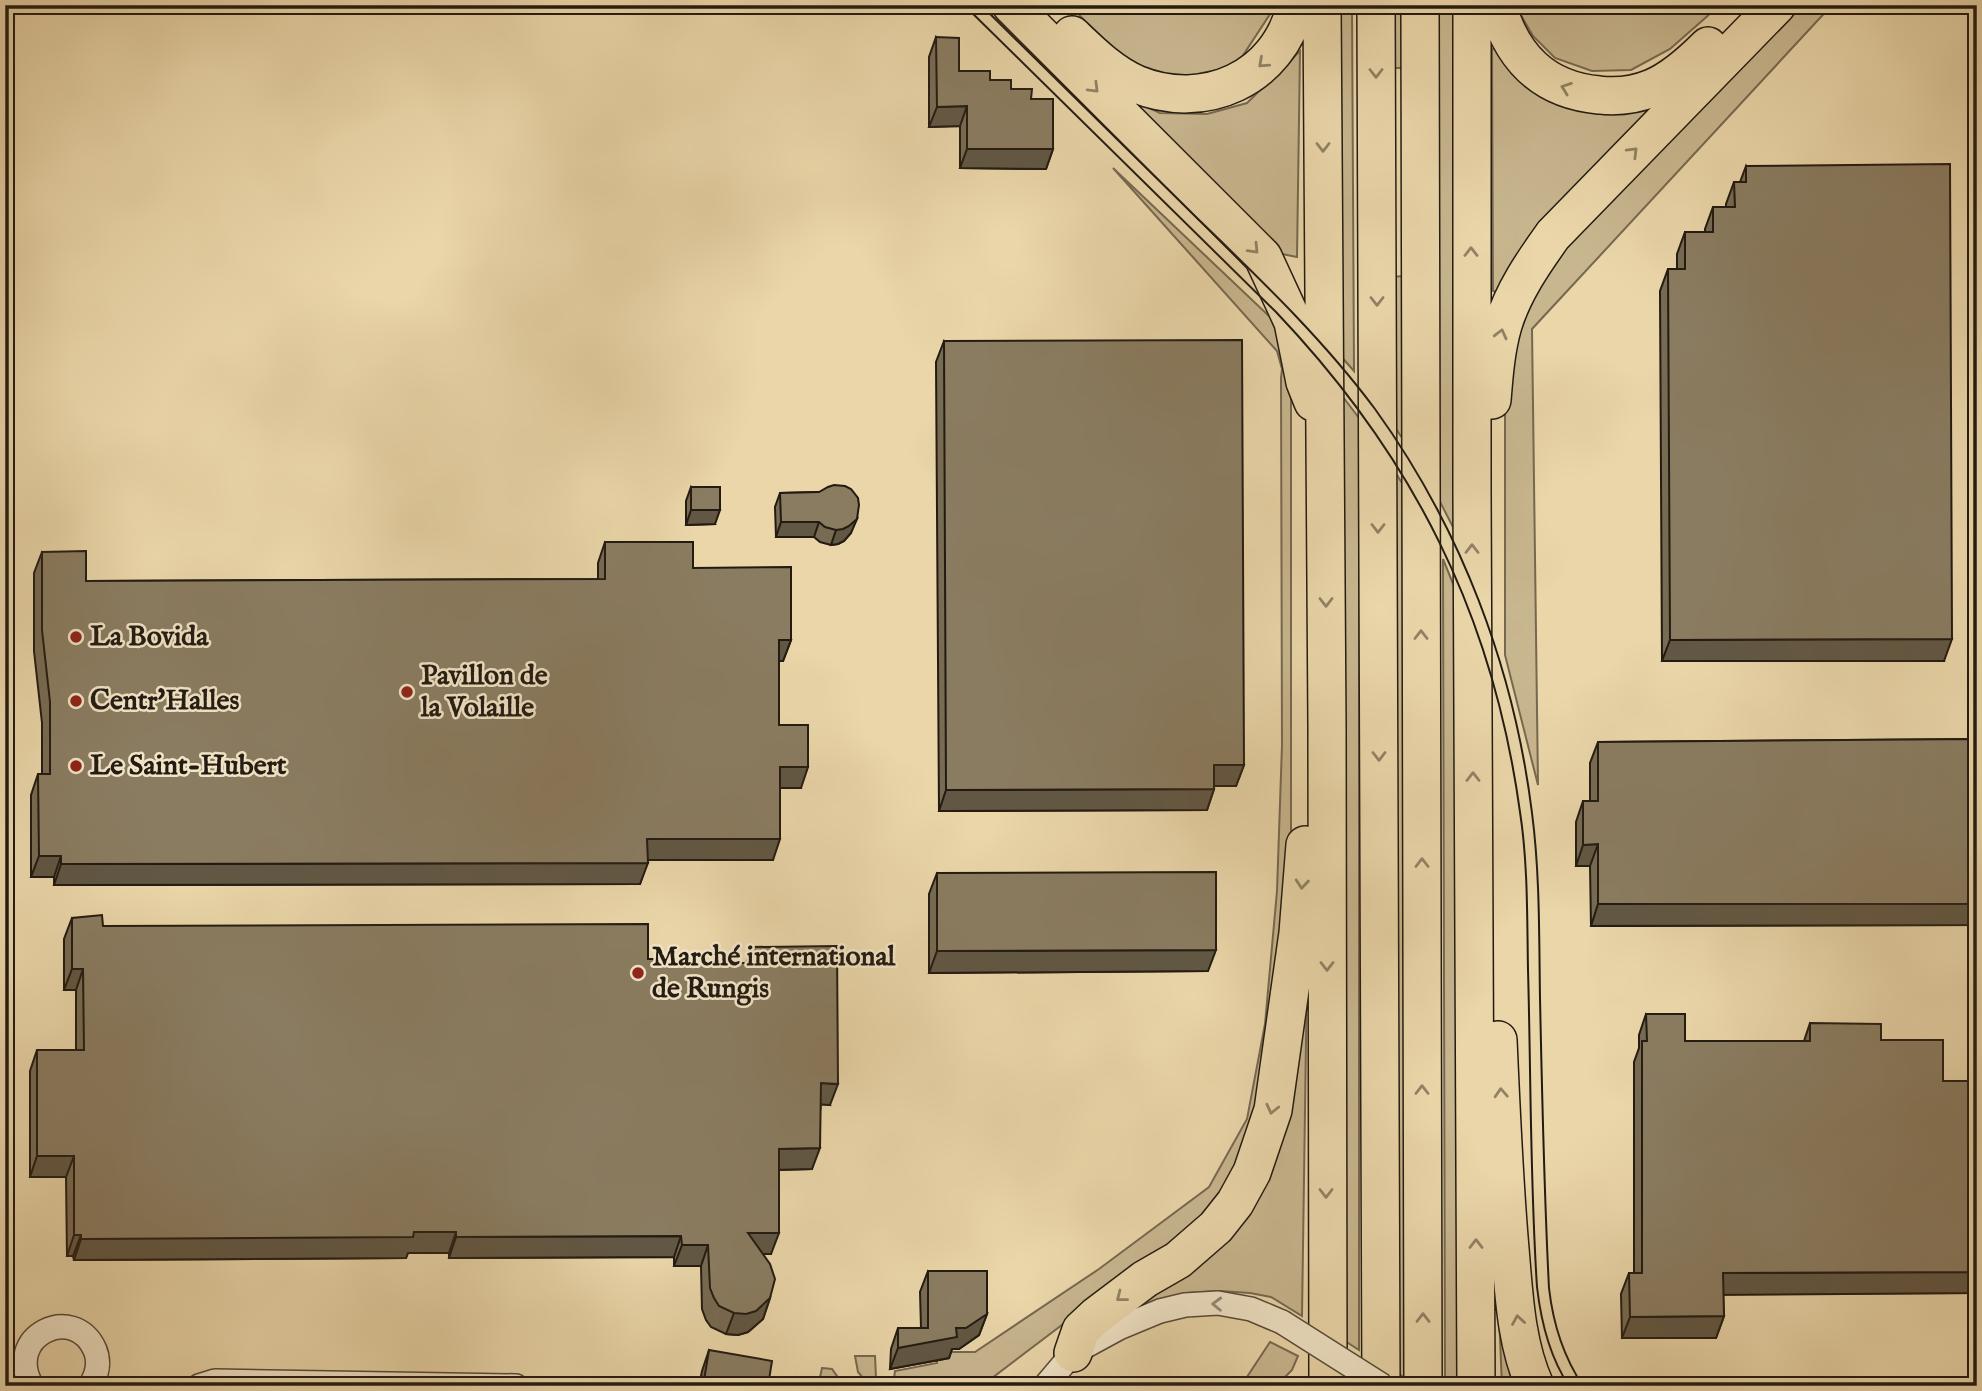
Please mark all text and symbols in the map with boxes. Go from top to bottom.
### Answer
one-way arrow [1258,55,1271,67]
one-way arrow [1368,69,1384,79]
one-way arrow [1085,80,1098,93]
one-way arrow [1560,82,1572,96]
one-way arrow [1315,142,1331,153]
one-way arrow [1624,147,1637,160]
one-way arrow [1246,241,1259,254]
one-way arrow [1463,246,1479,257]
one-way arrow [1369,296,1385,307]
one-way arrow [1493,328,1508,340]
one-way arrow [1370,524,1386,534]
one-way arrow [1464,543,1480,554]
one-way arrow [1319,597,1334,608]
place label: La Bovida [90,620,209,655]
marker: La Bovida [68,629,84,645]
one-way arrow [1414,629,1429,640]
place label: Pavillon de la Volaille [420,659,548,726]
place label: Centr'Halles [90,684,239,719]
marker: Pavillon de la Volaille [399,684,415,700]
marker: Centr'Halles [68,693,84,709]
place label: Le Saint-Hubert [90,749,287,784]
one-way arrow [1371,751,1387,762]
marker: Le Saint-Hubert [68,758,84,774]
one-way arrow [1465,771,1481,781]
one-way arrow [1414,857,1430,867]
one-way arrow [1295,879,1310,890]
place label: Marché international de Rungis [652,940,897,1007]
one-way arrow [1319,961,1335,972]
marker: Marché international de Rungis [630,965,646,981]
one-way arrow [1414,1084,1430,1095]
one-way arrow [1493,1087,1508,1098]
one-way arrow [1266,1103,1281,1115]
one-way arrow [1318,1189,1334,1199]
one-way arrow [1468,1238,1484,1249]
one-way arrow [1116,1288,1129,1301]
one-way arrow [1211,1297,1222,1312]
one-way arrow [1415,1312,1431,1322]
one-way arrow [1511,1314,1526,1326]

